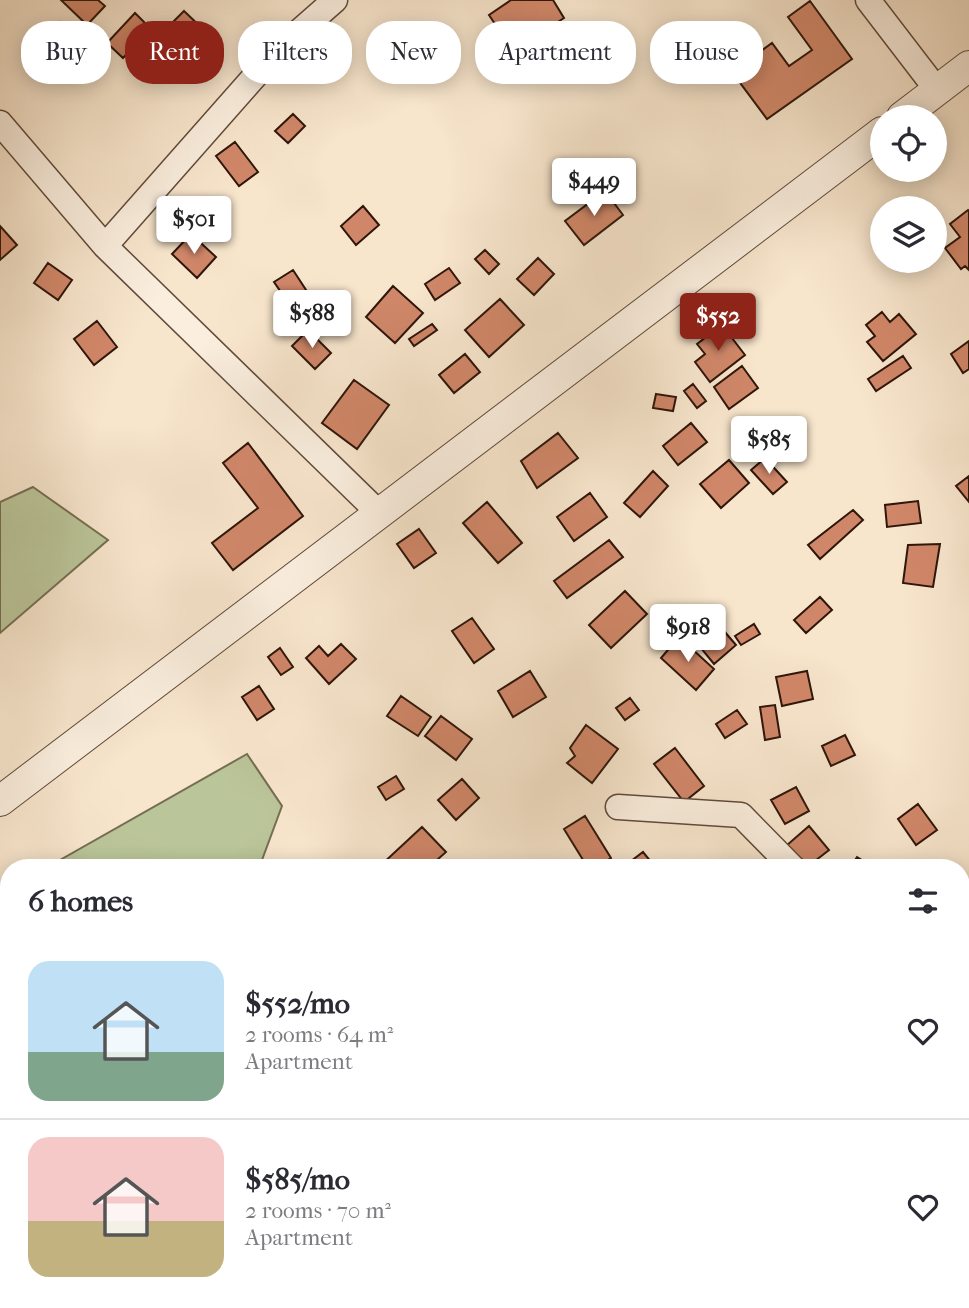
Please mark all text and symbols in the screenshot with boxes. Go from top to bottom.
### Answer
chip: Buy [21,21,111,84]
chip: Rent [125,21,224,84]
chip: Filters [238,21,352,84]
chip: New [366,21,461,84]
chip: Apartment [475,21,636,84]
chip: House [650,21,763,84]
map controls [870,105,947,273]
button: locate [870,105,947,182]
pin: $449 [553,158,635,218]
text: $449 [568,167,620,194]
pin: $501 [153,196,235,256]
button: layers [870,196,947,273]
text: $501 [172,205,216,232]
pin: $588 [271,290,353,350]
pin: $552 [677,294,759,353]
text: $588 [289,299,335,326]
text: $552 [696,302,740,329]
pin: $585 [728,416,810,476]
text: $585 [747,425,791,452]
pin: $918 [647,604,729,664]
text: $918 [666,613,710,640]
icon: filters [904,882,942,920]
text: 6 homes [28,884,133,919]
text: $552/mo [245,986,350,1021]
icon: home [84,989,168,1073]
icon: heart [904,1012,942,1050]
text: 2 rooms · 64 m² [245,1021,393,1048]
text: Apartment [245,1048,353,1075]
text: $585/mo [245,1162,350,1197]
icon: home [84,1165,168,1249]
icon: heart [904,1188,942,1226]
text: 2 rooms · 70 m² [245,1197,391,1224]
text: Apartment [245,1224,353,1251]

